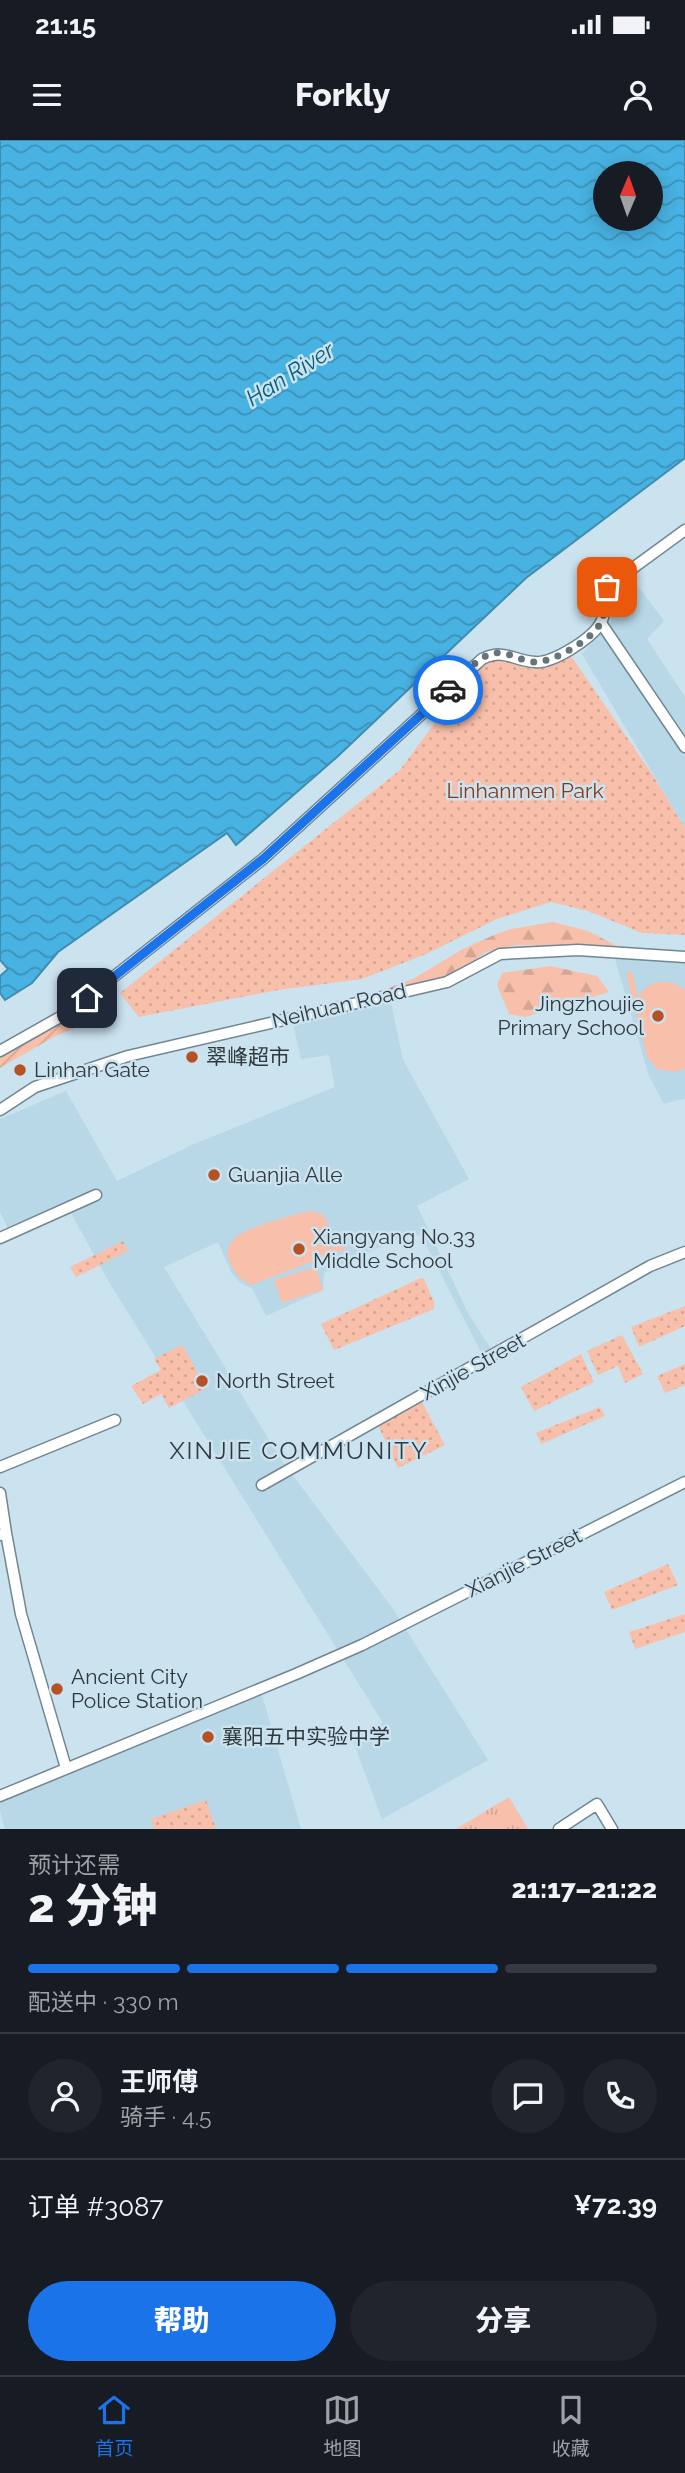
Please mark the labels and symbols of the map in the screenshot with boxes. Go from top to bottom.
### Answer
north arrow [593,161,663,231]
water label: Han River [241,335,340,411]
pin [577,557,637,617]
courier [413,655,483,725]
park label: Linhanmen Park [446,778,604,803]
pin [57,968,117,1028]
street label: Neihuan Road [269,978,408,1033]
place label: Jingzhoujie Primary School [497,991,644,1040]
marker: Jingzhoujie Primary School [650,1008,666,1024]
place label: 翠峰超市 [206,1044,290,1069]
marker: 翠峰超市 [184,1049,200,1065]
place label: Linhan Gate [34,1057,150,1082]
marker: Linhan Gate [12,1062,28,1078]
place label: Guanjia Alle [228,1162,343,1187]
marker: Guanjia Alle [206,1167,222,1183]
place label: Xiangyang No.33 Middle School [313,1224,475,1273]
marker: Xiangyang No.33 Middle School [291,1241,307,1257]
street label: Xinjie Street [416,1328,529,1405]
place label: North Street [216,1368,335,1393]
marker: North Street [194,1373,210,1389]
district label: XINJIE COMMUNITY [169,1436,429,1465]
street label: Xianjie Street [462,1523,586,1602]
place label: Ancient City Police Station [71,1664,203,1713]
marker: Ancient City Police Station [49,1681,65,1697]
place label: 襄阳五中实验中学 [222,1724,390,1749]
marker: 襄阳五中实验中学 [200,1729,216,1745]

